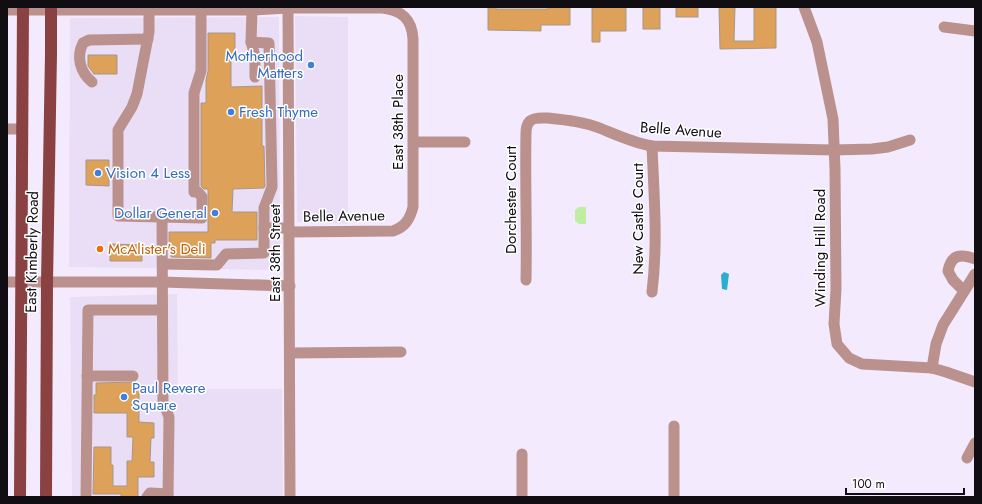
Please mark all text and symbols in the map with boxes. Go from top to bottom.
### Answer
place label: Motherhood Matters [226,45,303,84]
marker: Motherhood Matters [306,60,316,70]
street label: East 38th Place [387,74,409,170]
place label: Fresh Thyme [239,101,318,123]
marker: Fresh Thyme [226,107,236,117]
street label: Belle Avenue [639,116,723,144]
street label: Dorchester Court [500,146,522,254]
place label: Vision 4 Less [106,162,190,184]
street label: New Castle Court [627,163,649,275]
marker: Vision 4 Less [93,168,103,178]
street label: Winding Hill Road [809,189,831,307]
street label: East Kimberly Road [20,191,44,313]
place label: Dollar General [114,202,207,224]
street label: East 38th Street [264,204,286,302]
street label: Belle Avenue [303,204,385,228]
marker: Dollar General [210,208,220,218]
place label: McAlister's Deli [108,238,206,260]
marker: McAlister's Deli [95,244,105,254]
place label: Paul Revere Square [132,377,206,416]
marker: Paul Revere Square [119,392,129,402]
scale bar [846,470,964,496]
text: 100 m [852,475,885,493]

